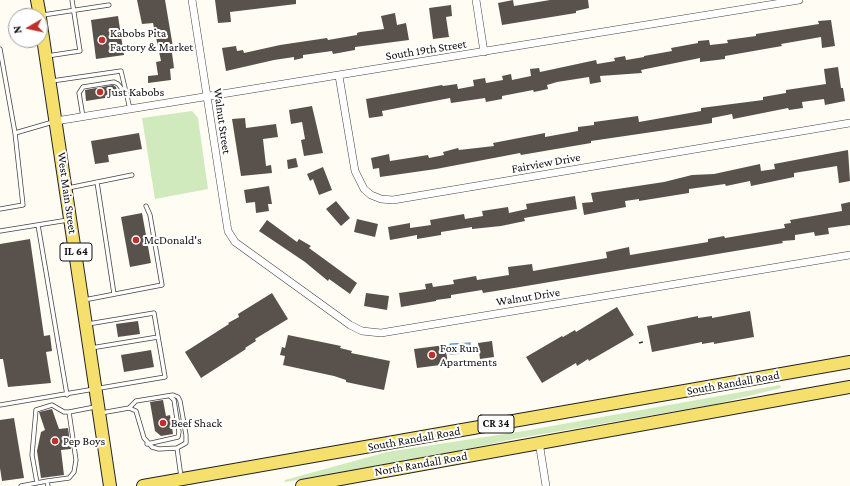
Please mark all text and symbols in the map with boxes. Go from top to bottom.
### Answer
north arrow [8,8,48,48]
text: N [11,25,24,34]
place label: Kabobs Pita Factory & Market [110,26,193,54]
marker: Kabobs Pita Factory & Market [97,35,107,45]
street label: South 19th Street [385,37,467,63]
place label: Just Kabobs [108,85,164,99]
marker: Just Kabobs [95,87,105,97]
street label: Walnut Street [210,87,234,155]
street label: Fairview Drive [510,150,582,176]
street label: West Main Street [54,151,80,235]
place label: McDonald's [144,233,202,247]
marker: McDonald's [131,235,141,245]
road number: IL 64 [60,243,92,261]
street label: Walnut Drive [495,285,561,309]
place label: Fox Run Apartments [440,341,497,369]
marker: Fox Run Apartments [427,350,437,360]
street label: South Randall Road [686,368,780,398]
road number: CR 34 [478,415,514,433]
place label: Beef Shack [171,416,222,430]
marker: Beef Shack [158,418,168,428]
street label: South Randall Road [367,424,461,454]
place label: Pep Boys [63,434,105,448]
marker: Pep Boys [50,436,60,446]
street label: North Randall Road [373,449,469,479]

